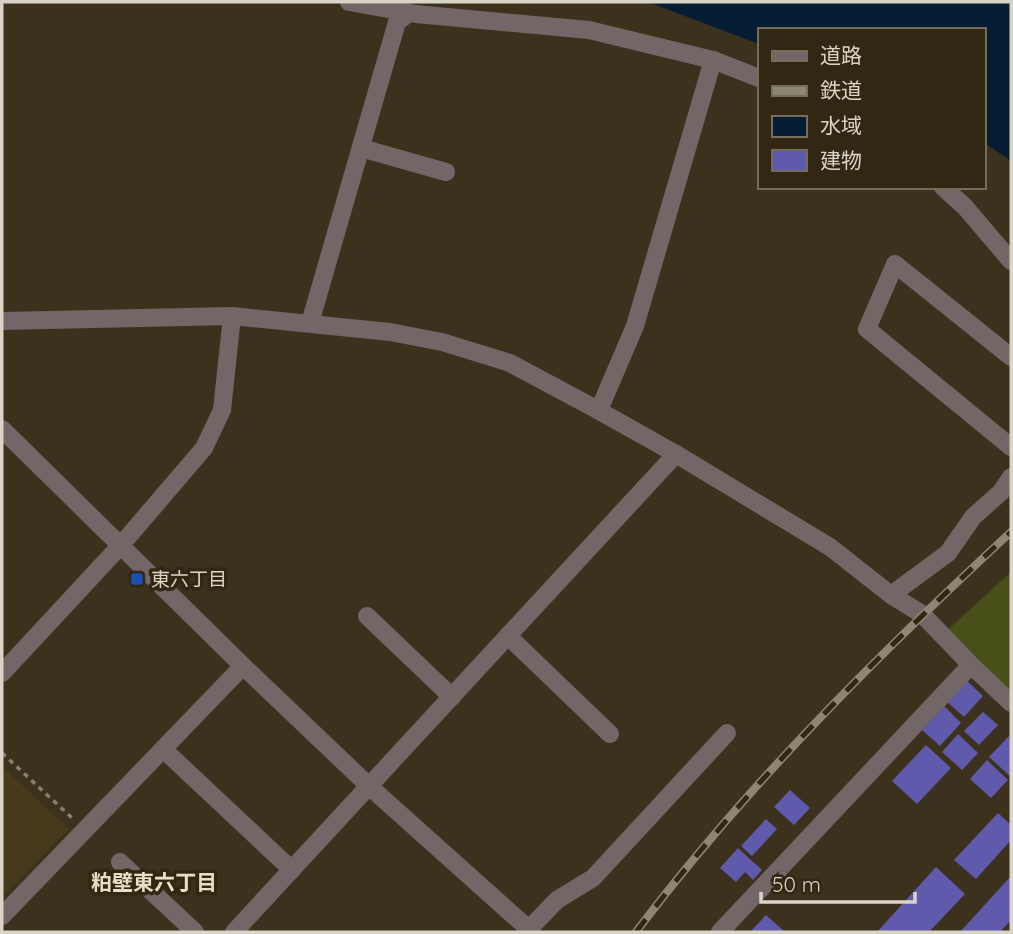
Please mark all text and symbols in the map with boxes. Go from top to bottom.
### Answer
legend [758,28,985,189]
text: 道路 [820,42,862,68]
text: 鉄道 [820,77,862,103]
text: 水域 [820,112,862,138]
text: 建物 [820,147,862,173]
place label: 東六丁目 [151,567,227,591]
marker: 東六丁目 [129,571,145,587]
scale bar [761,860,915,904]
district label: 粕壁東六丁目 [91,869,217,895]
text: 50 m [772,871,821,897]

